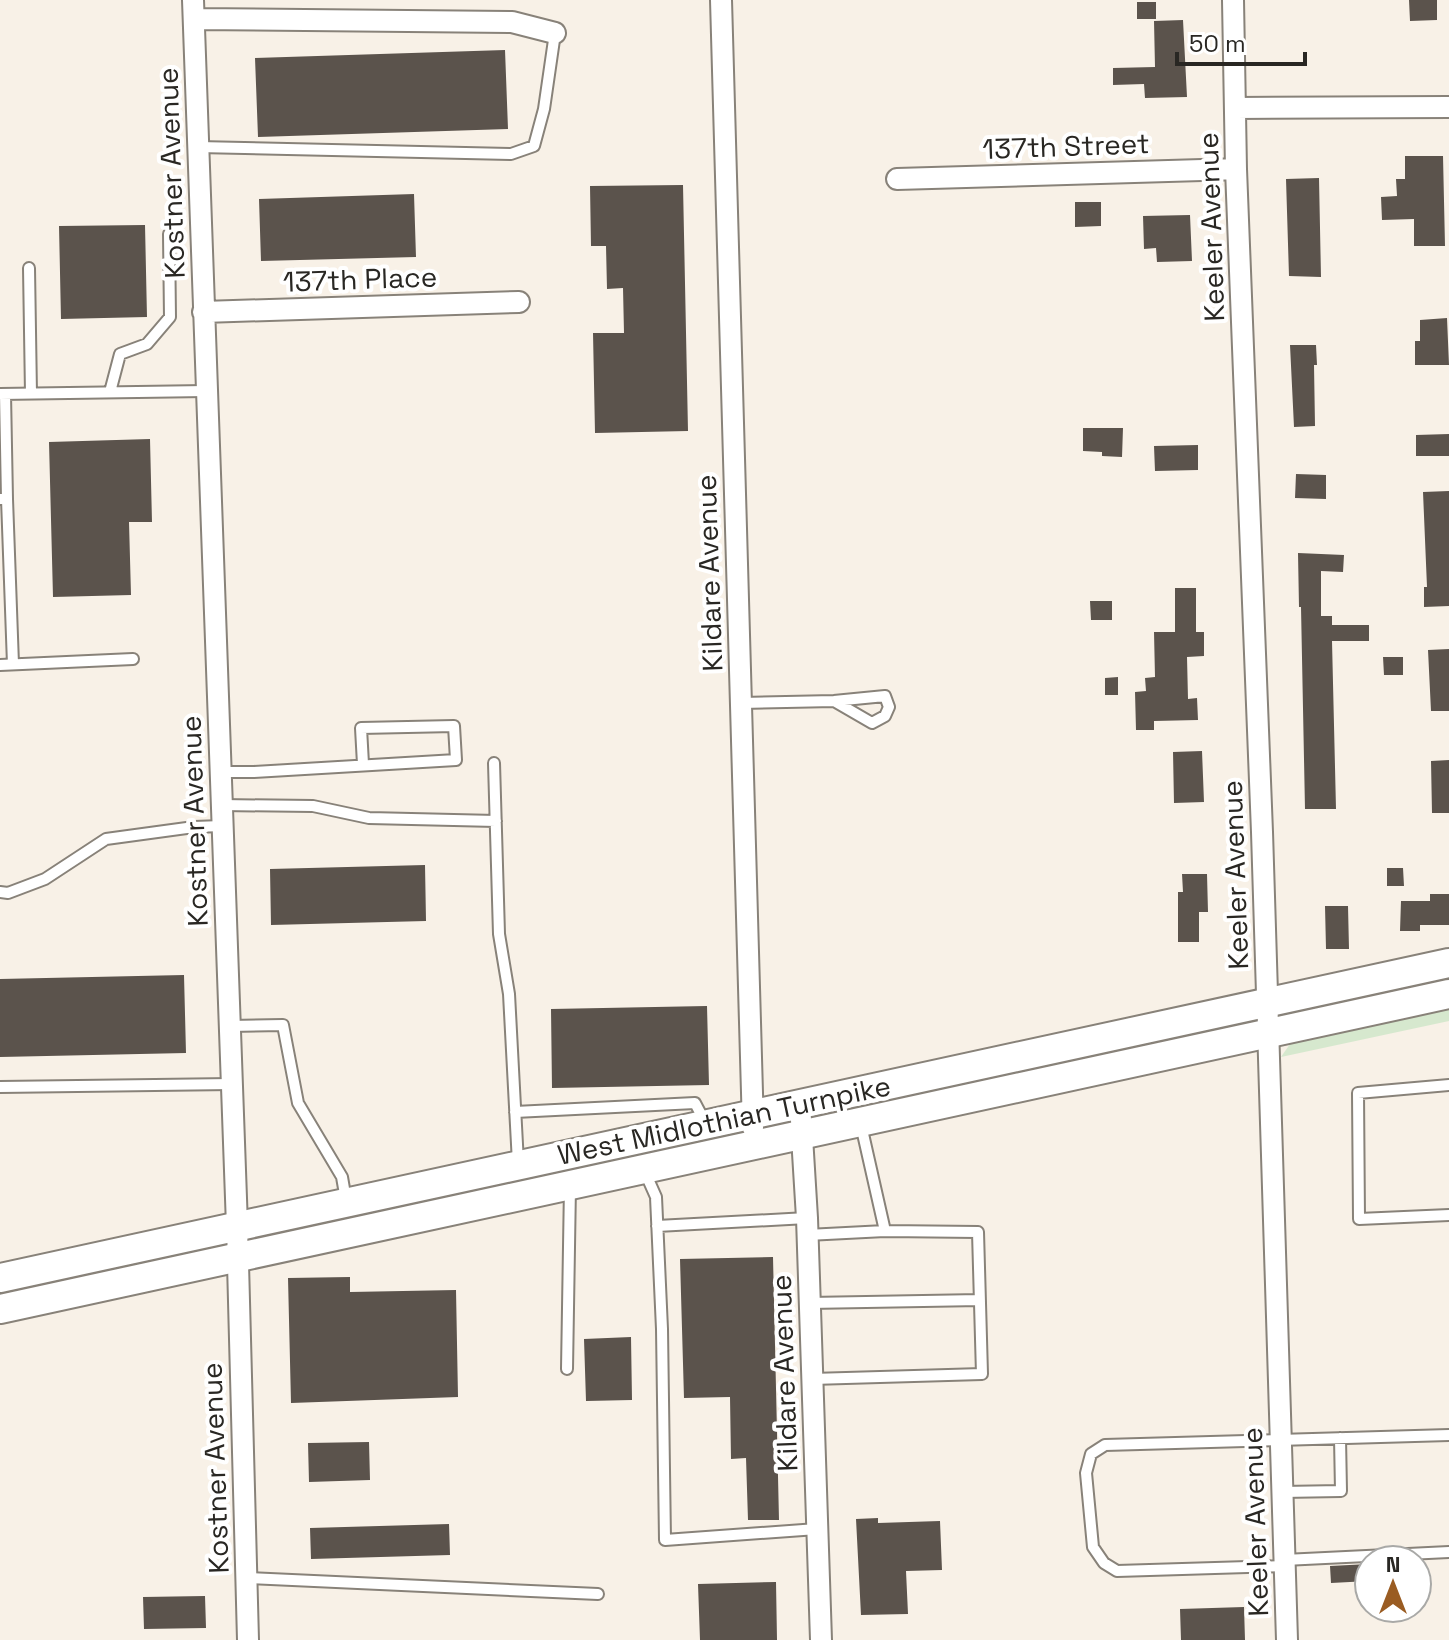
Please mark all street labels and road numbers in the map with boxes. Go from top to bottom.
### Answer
street label: Kostner Avenue [149,67,193,279]
street label: 137th Street [982,125,1150,167]
street label: Keeler Avenue [1190,132,1232,322]
street label: 137th Place [282,258,438,300]
street label: Kildare Avenue [688,474,730,672]
street label: Kostner Avenue [172,715,216,927]
street label: Keeler Avenue [1214,780,1256,970]
street label: West Midlothian Turnpike [554,1067,894,1173]
street label: Kildare Avenue [763,1274,805,1472]
street label: Kostner Avenue [193,1362,237,1574]
street label: Keeler Avenue [1234,1427,1276,1617]

